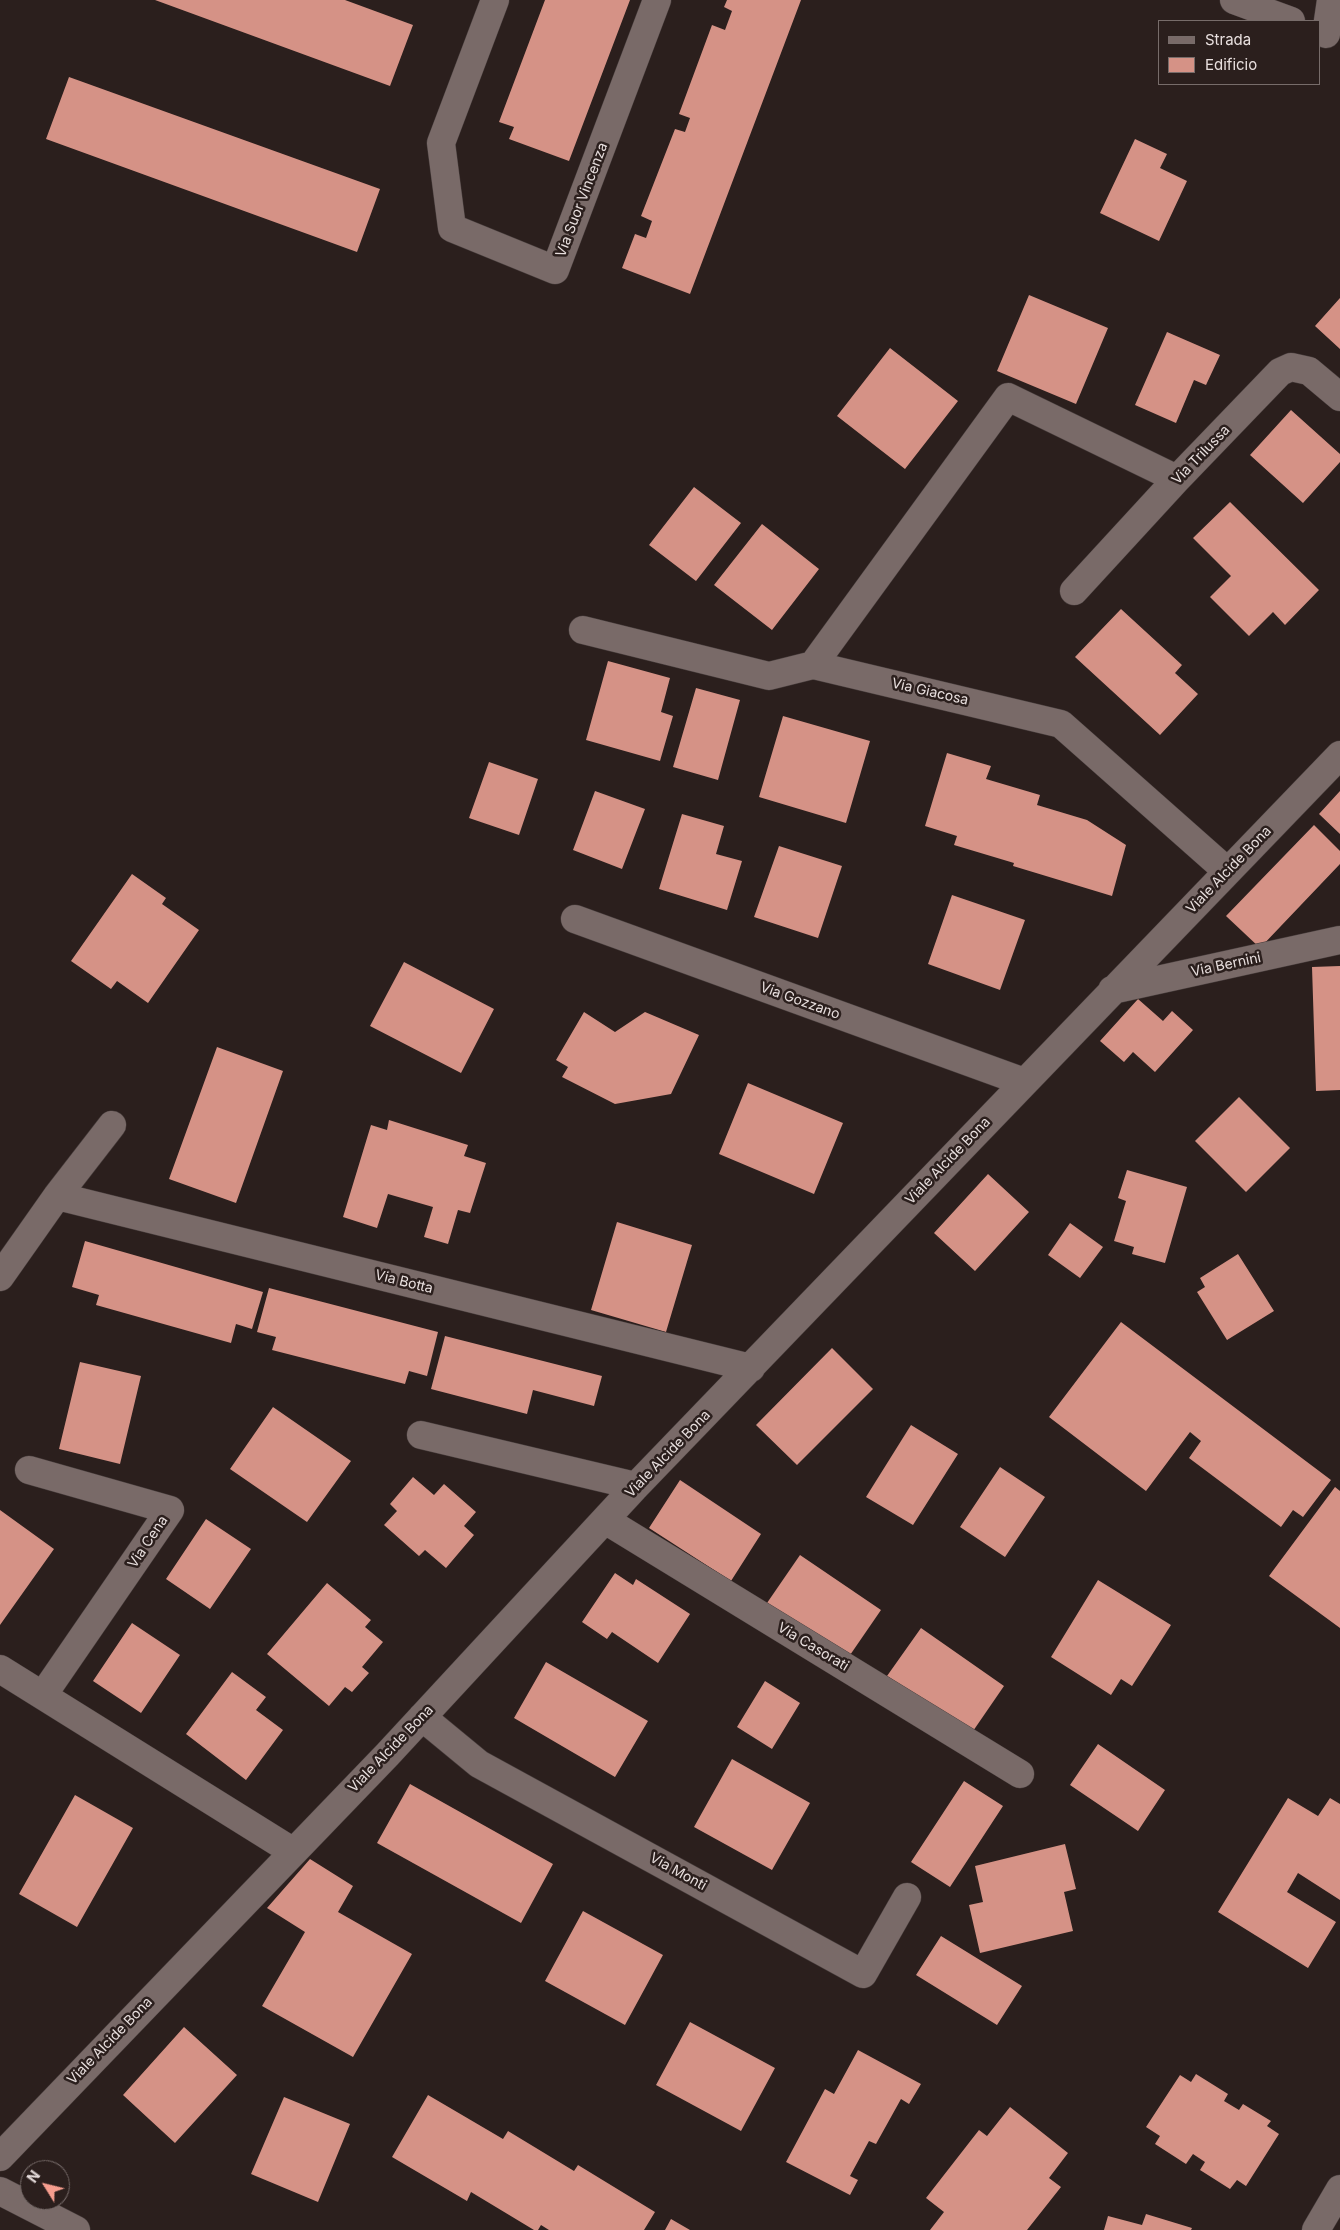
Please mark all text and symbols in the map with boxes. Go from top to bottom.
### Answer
legend [1158,20,1320,85]
text: Strada [1205,30,1251,49]
text: Edificio [1205,55,1257,74]
street label: Via Suor Vincenza [552,140,612,260]
street label: Via Trilussa [1168,422,1234,488]
street label: Via Giacosa [890,675,970,709]
street label: Viale Alcide Bona [1183,823,1275,917]
street label: Via Bernini [1190,949,1262,981]
street label: Via Gozzano [758,979,842,1023]
street label: Viale Alcide Bona [902,1114,994,1208]
street label: Via Botta [373,1267,435,1297]
street label: Viale Alcide Bona [622,1407,714,1501]
street label: Via Cena [124,1513,172,1571]
street label: Via Casorati [774,1619,852,1675]
street label: Viale Alcide Bona [345,1702,437,1796]
street label: Via Monti [647,1850,709,1894]
street label: Viale Alcide Bona [64,1994,156,2088]
north arrow [20,2160,70,2210]
text: N [23,2167,43,2186]

